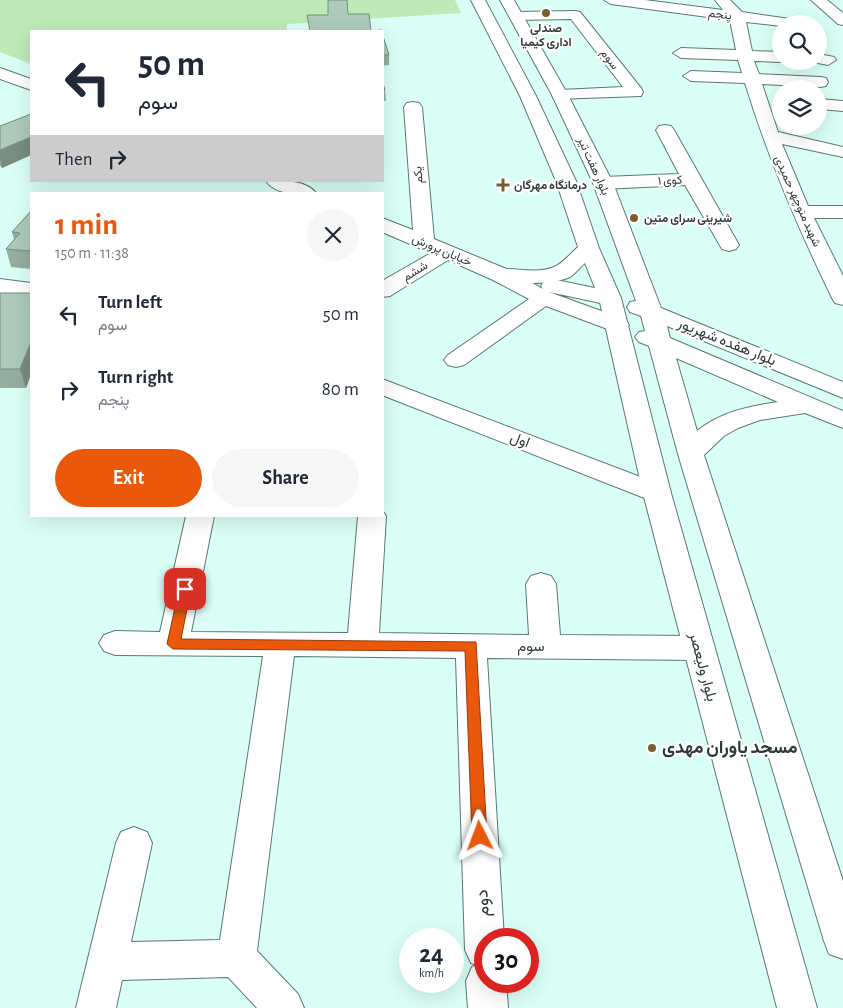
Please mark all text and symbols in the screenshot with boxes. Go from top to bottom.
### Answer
marker: صندلی اداری کیمیا [540,7,552,19]
street label: پنجم [707,7,733,23]
map controls [772,15,827,135]
button: search [772,15,827,70]
place label: صندلی اداری کیمیا [520,22,572,50]
text: 50 m [138,47,205,82]
street label: سوم [597,47,621,73]
icon: left [55,50,120,115]
button: layers [772,80,827,135]
text: سوم [138,91,178,113]
street label: بلوار هفت تیر [574,134,612,198]
icon: right [103,145,131,173]
text: Then [55,150,93,169]
street label: شهبد منوچهر حمیدی [771,154,824,249]
street label: یکم [411,165,427,184]
street label: کوی ۱ [657,173,683,189]
marker: درمانگاه مهرگان [496,178,510,192]
place label: درمانگاه مهرگان [514,179,587,193]
button: close [307,209,359,261]
text: 1 min [55,210,118,240]
marker: شیرینی سرای متین [628,212,640,224]
place label: شیرینی سرای متین [644,212,733,226]
street label: خیابان پرورش [410,232,474,270]
text: 150 m · 11:38 [55,245,129,261]
street label: ششم [400,259,431,285]
text: Turn left [98,293,162,312]
icon: left [55,301,83,329]
text: 50 m [323,305,359,324]
street label: بلوار هفده شهریور [674,315,778,369]
text: سوم [98,317,127,333]
text: Turn right [98,368,173,387]
icon: right [55,376,83,404]
text: 80 m [322,380,359,399]
text: پنجم [98,392,129,408]
street label: اول [508,429,532,451]
button: Exit [55,449,202,507]
button: Share [212,449,359,507]
pin [164,568,206,610]
icon: arrive [171,575,199,603]
street label: بلوار ولیعصر [685,630,719,703]
street label: سوم [517,639,545,656]
place label: مسجد یاوران مهدی [662,739,798,758]
marker: مسجد یاوران مهدی [646,742,658,754]
position arrow [453,809,505,861]
street label: دوم [473,889,495,917]
speed limit sign: 30 [474,928,539,993]
text: 24 [419,942,444,967]
text: km/h [419,967,444,979]

